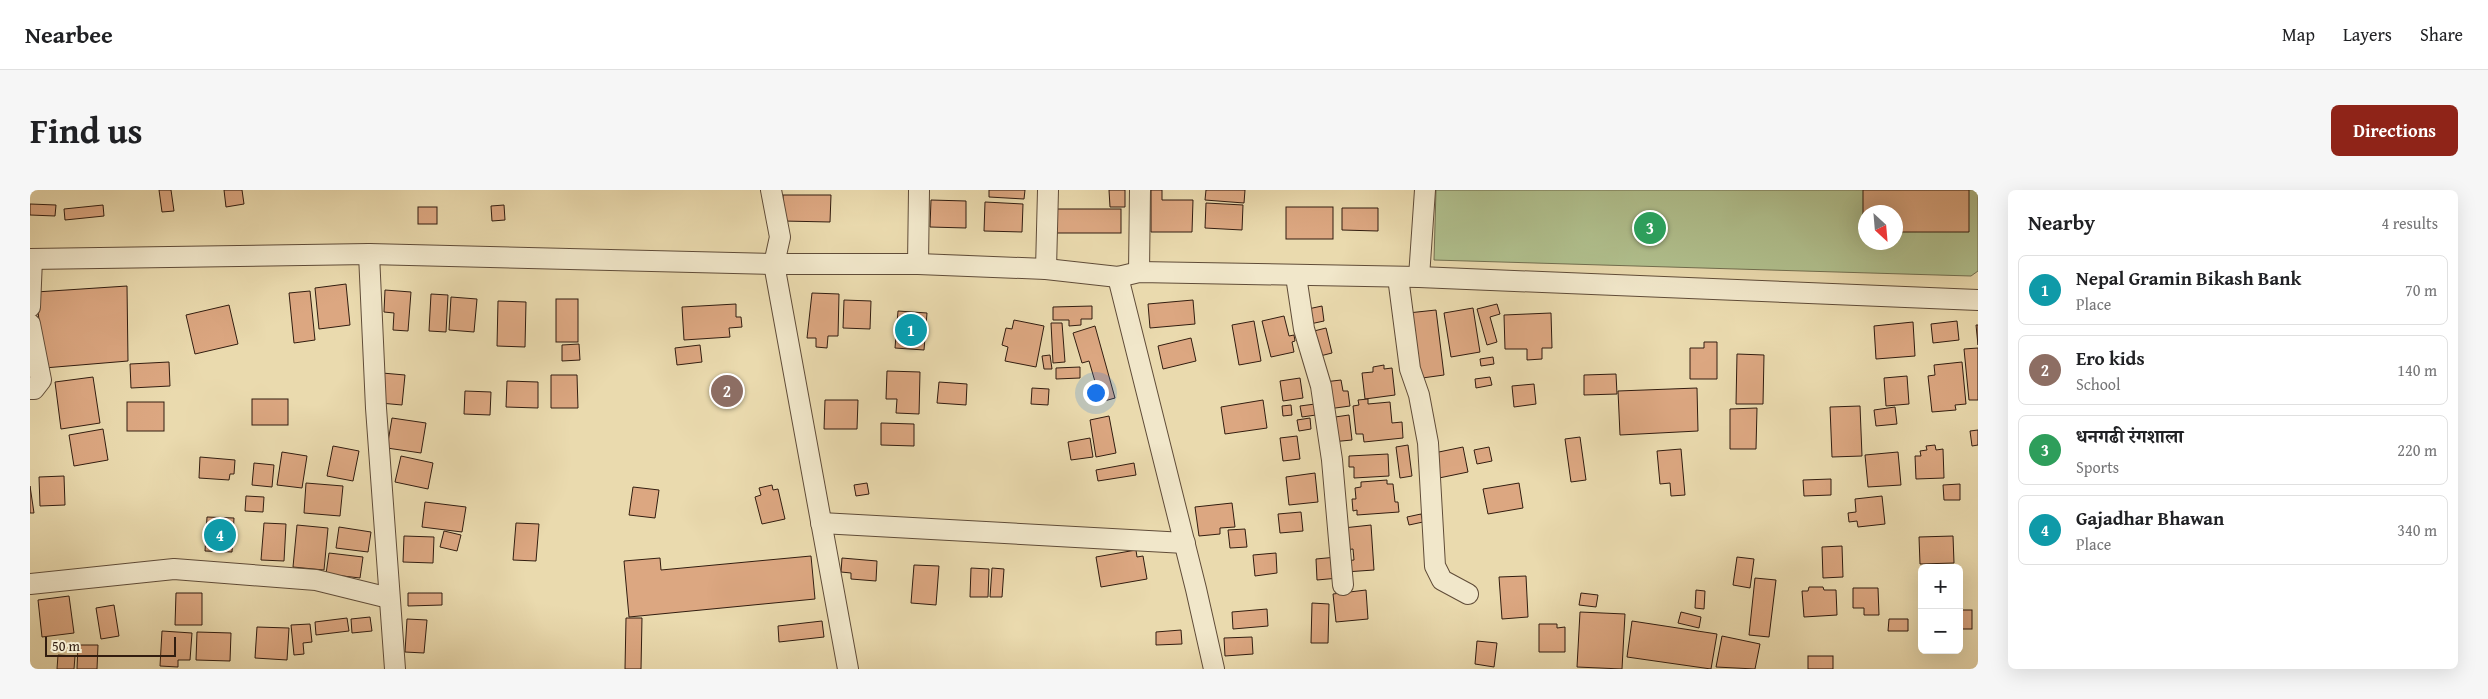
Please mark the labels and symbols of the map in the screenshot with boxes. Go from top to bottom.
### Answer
north arrow [1858,205,1903,250]
pin: 3 [1634,209,1666,247]
pin: 1 [895,311,927,349]
pin: 2 [711,372,743,410]
your location [1083,380,1109,406]
pin: 4 [204,516,236,554]
scale bar [45,634,176,657]

